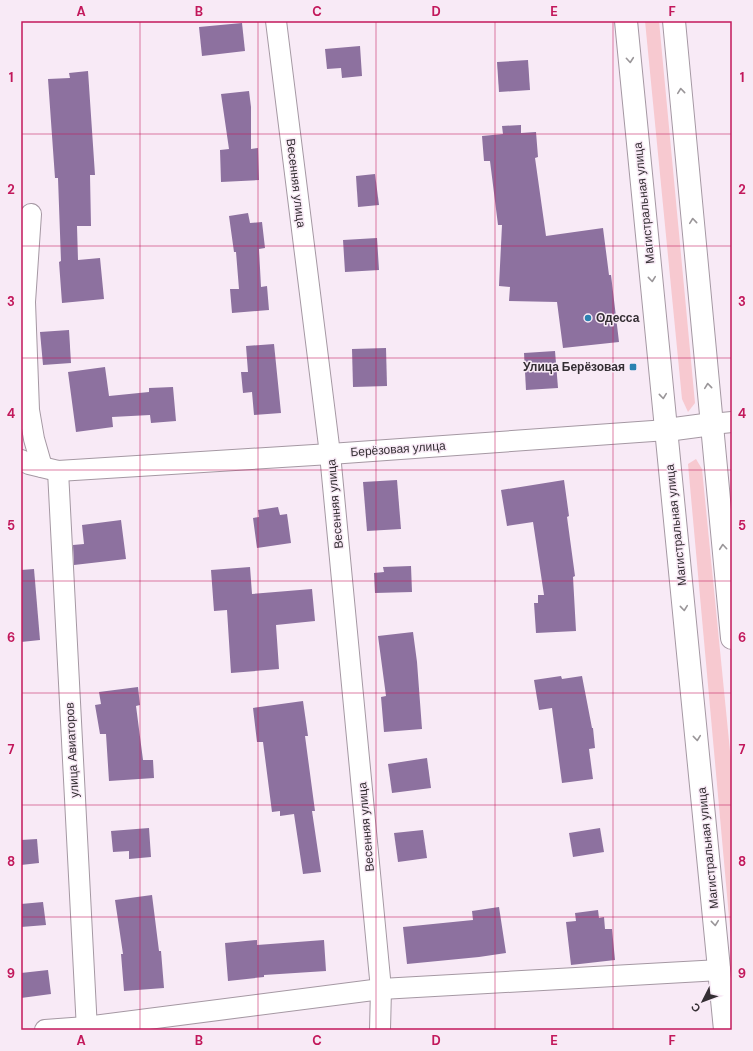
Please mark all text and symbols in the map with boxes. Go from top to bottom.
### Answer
text: A [76,3,86,20]
text: B [195,3,203,20]
text: C [312,3,322,20]
text: D [431,3,441,20]
text: E [550,3,558,20]
text: F [668,3,676,20]
one-way arrow [625,57,634,63]
text: 1 [9,69,13,86]
text: 1 [740,69,744,86]
one-way arrow [676,88,685,95]
street label: Весенняя улица [283,137,309,229]
street label: Магистральная улица [630,141,658,264]
text: 2 [7,181,15,198]
text: 2 [738,181,746,198]
one-way arrow [689,218,698,224]
one-way arrow [647,276,656,282]
text: 3 [7,293,15,310]
text: 3 [738,293,746,310]
place label: Одесса [596,310,640,326]
marker: Одесса [583,313,593,323]
place label: Улица Берёзовая [523,359,625,375]
marker: Улица Берёзовая [628,362,638,372]
one-way arrow [703,383,712,389]
one-way arrow [658,393,667,399]
text: 4 [7,405,15,422]
text: 4 [738,405,746,422]
street label: Берёзовая улица [350,438,447,460]
street label: Весенняя улица [323,458,347,549]
street label: Магистральная улица [662,463,690,586]
text: 5 [7,517,15,534]
text: 5 [738,517,746,534]
one-way arrow [719,544,728,550]
one-way arrow [680,605,689,611]
text: 6 [7,629,15,646]
text: 6 [738,629,746,646]
street label: улица Авиаторов [62,702,82,798]
one-way arrow [692,735,701,741]
text: 7 [8,741,15,758]
text: 7 [739,741,746,758]
street label: Весенняя улица [354,781,378,872]
street label: Магистральная улица [694,786,722,909]
text: 8 [7,853,15,870]
text: 8 [738,853,746,870]
one-way arrow [710,920,719,926]
text: 9 [7,965,15,982]
text: 9 [738,965,746,982]
north arrow [683,981,723,1021]
text: С [688,1000,703,1015]
text: A [76,1032,86,1049]
text: B [195,1032,203,1049]
text: C [312,1032,322,1049]
text: D [431,1032,441,1049]
text: E [550,1032,558,1049]
text: F [668,1032,676,1049]

